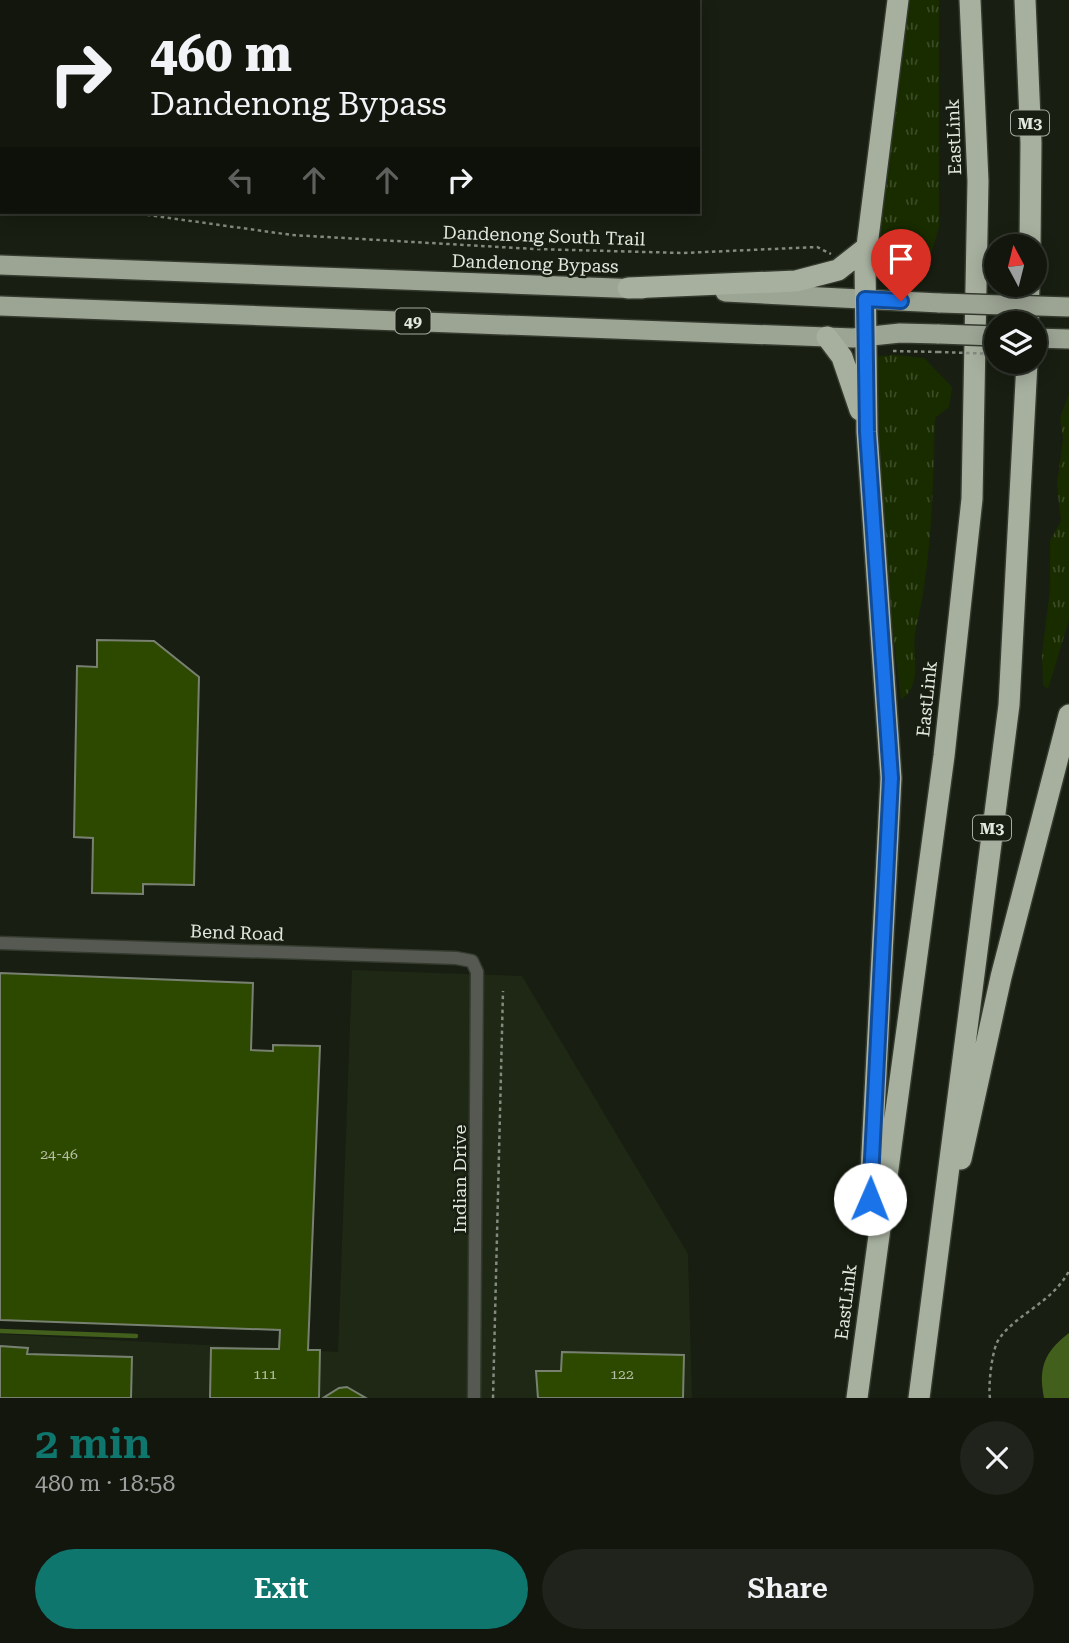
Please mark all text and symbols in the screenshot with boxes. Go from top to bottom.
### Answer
text: 460 m [150,26,292,83]
icon: right [35,28,126,119]
text: Dandenong Bypass [150,85,447,123]
street label: EastLink [942,99,965,176]
road number: M3 [1011,111,1049,136]
icon: left [222,161,260,199]
icon: ahead [295,161,333,199]
icon: ahead [368,161,406,199]
icon: right [441,161,479,199]
street label: Dandenong South Trail [442,221,646,250]
pin [871,229,931,301]
north arrow [984,234,1046,298]
map controls [984,234,1047,374]
icon: arrive [882,240,920,278]
street label: Dandenong Bypass [451,250,619,277]
road number: 49 [396,308,430,334]
button: layers [984,311,1047,374]
street label: EastLink [912,660,941,738]
road number: M3 [973,816,1011,841]
street label: Bend Road [190,920,285,945]
street label: Indian Drive [449,1125,470,1233]
house number: 24-46 [40,1146,78,1162]
position arrow [833,1162,907,1236]
street label: EastLink [830,1263,861,1341]
house number: 111 [253,1366,277,1382]
house number: 122 [610,1366,634,1382]
text: 2 min [35,1419,151,1468]
button: close [960,1421,1034,1495]
text: 480 m · 18:58 [35,1470,175,1497]
button: Exit [35,1549,528,1629]
button: Share [542,1549,1034,1629]

